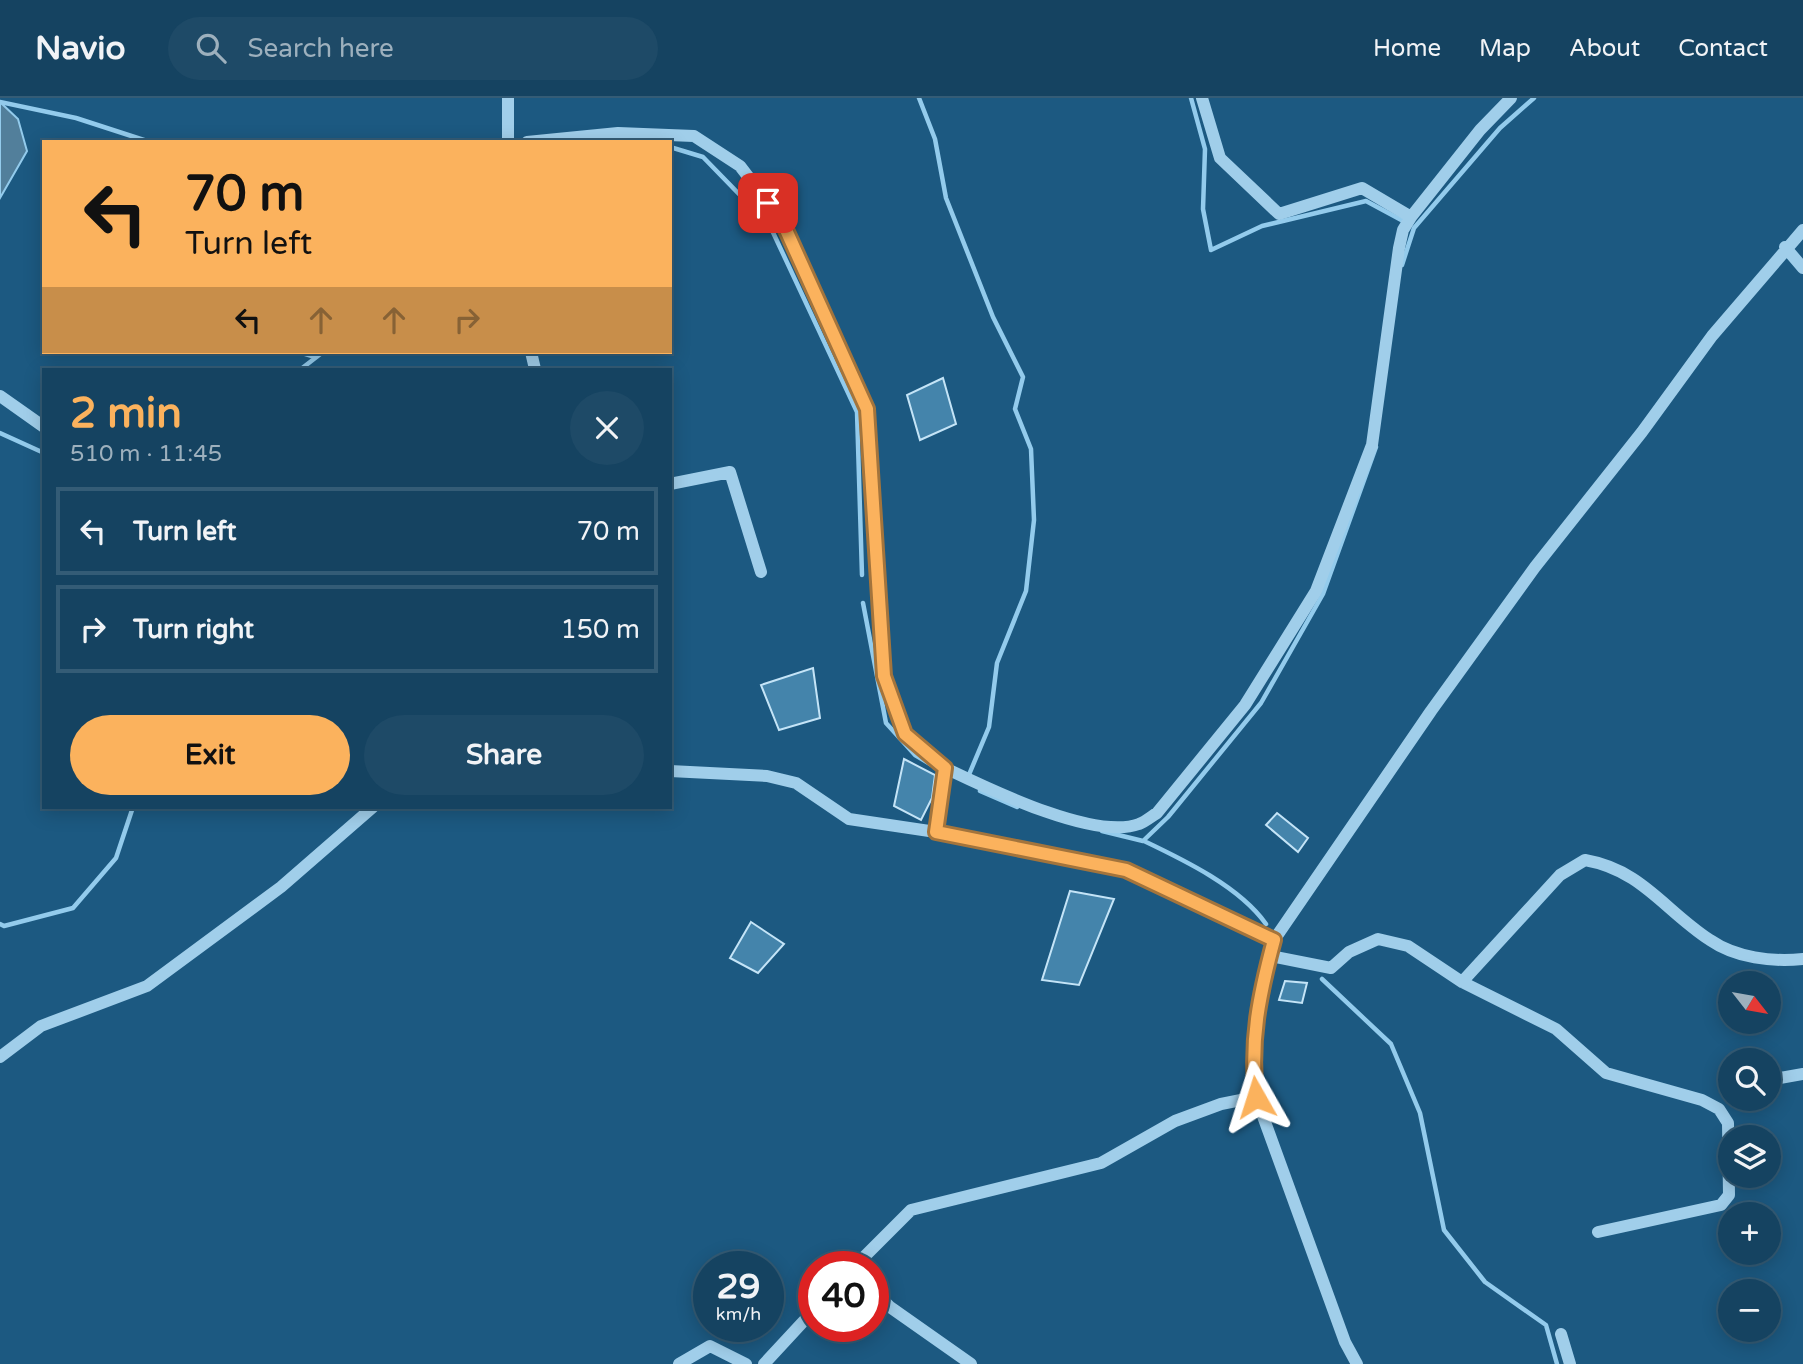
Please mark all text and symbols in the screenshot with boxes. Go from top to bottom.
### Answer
search box [168,17,658,80]
text: Navio [35,29,126,68]
icon: search [192,29,230,67]
text: Search here [248,33,394,64]
text: Home [1373,34,1441,63]
text: Map [1479,34,1531,63]
text: About [1569,34,1640,63]
text: Contact [1678,34,1768,63]
text: 70 m [185,165,304,224]
icon: left [70,168,161,259]
pin [738,173,798,233]
icon: arrive [749,184,787,222]
text: Turn left [185,225,312,263]
icon: left [229,301,267,339]
icon: ahead [302,301,340,339]
icon: ahead [375,301,413,339]
icon: right [448,301,486,339]
text: 2 min [70,388,182,439]
button: close [570,391,644,465]
text: 510 m · 11:45 [70,440,222,468]
icon: left [74,512,112,550]
text: Turn left [133,516,236,547]
text: 70 m [577,516,640,547]
icon: right [74,610,112,648]
text: Turn right [133,614,254,645]
text: 150 m [560,614,640,645]
button: Exit [70,715,350,795]
button: Share [364,715,644,795]
north arrow [1718,971,1782,1034]
map controls [1718,971,1781,1342]
button: search [1718,1048,1781,1111]
position arrow [1219,1060,1293,1134]
button: layers [1718,1125,1781,1188]
button: + [1718,1202,1781,1265]
speed limit sign: 40 [798,1251,889,1342]
text: 29 [717,1266,760,1308]
button: − [1718,1279,1781,1342]
text: km/h [716,1303,761,1325]

